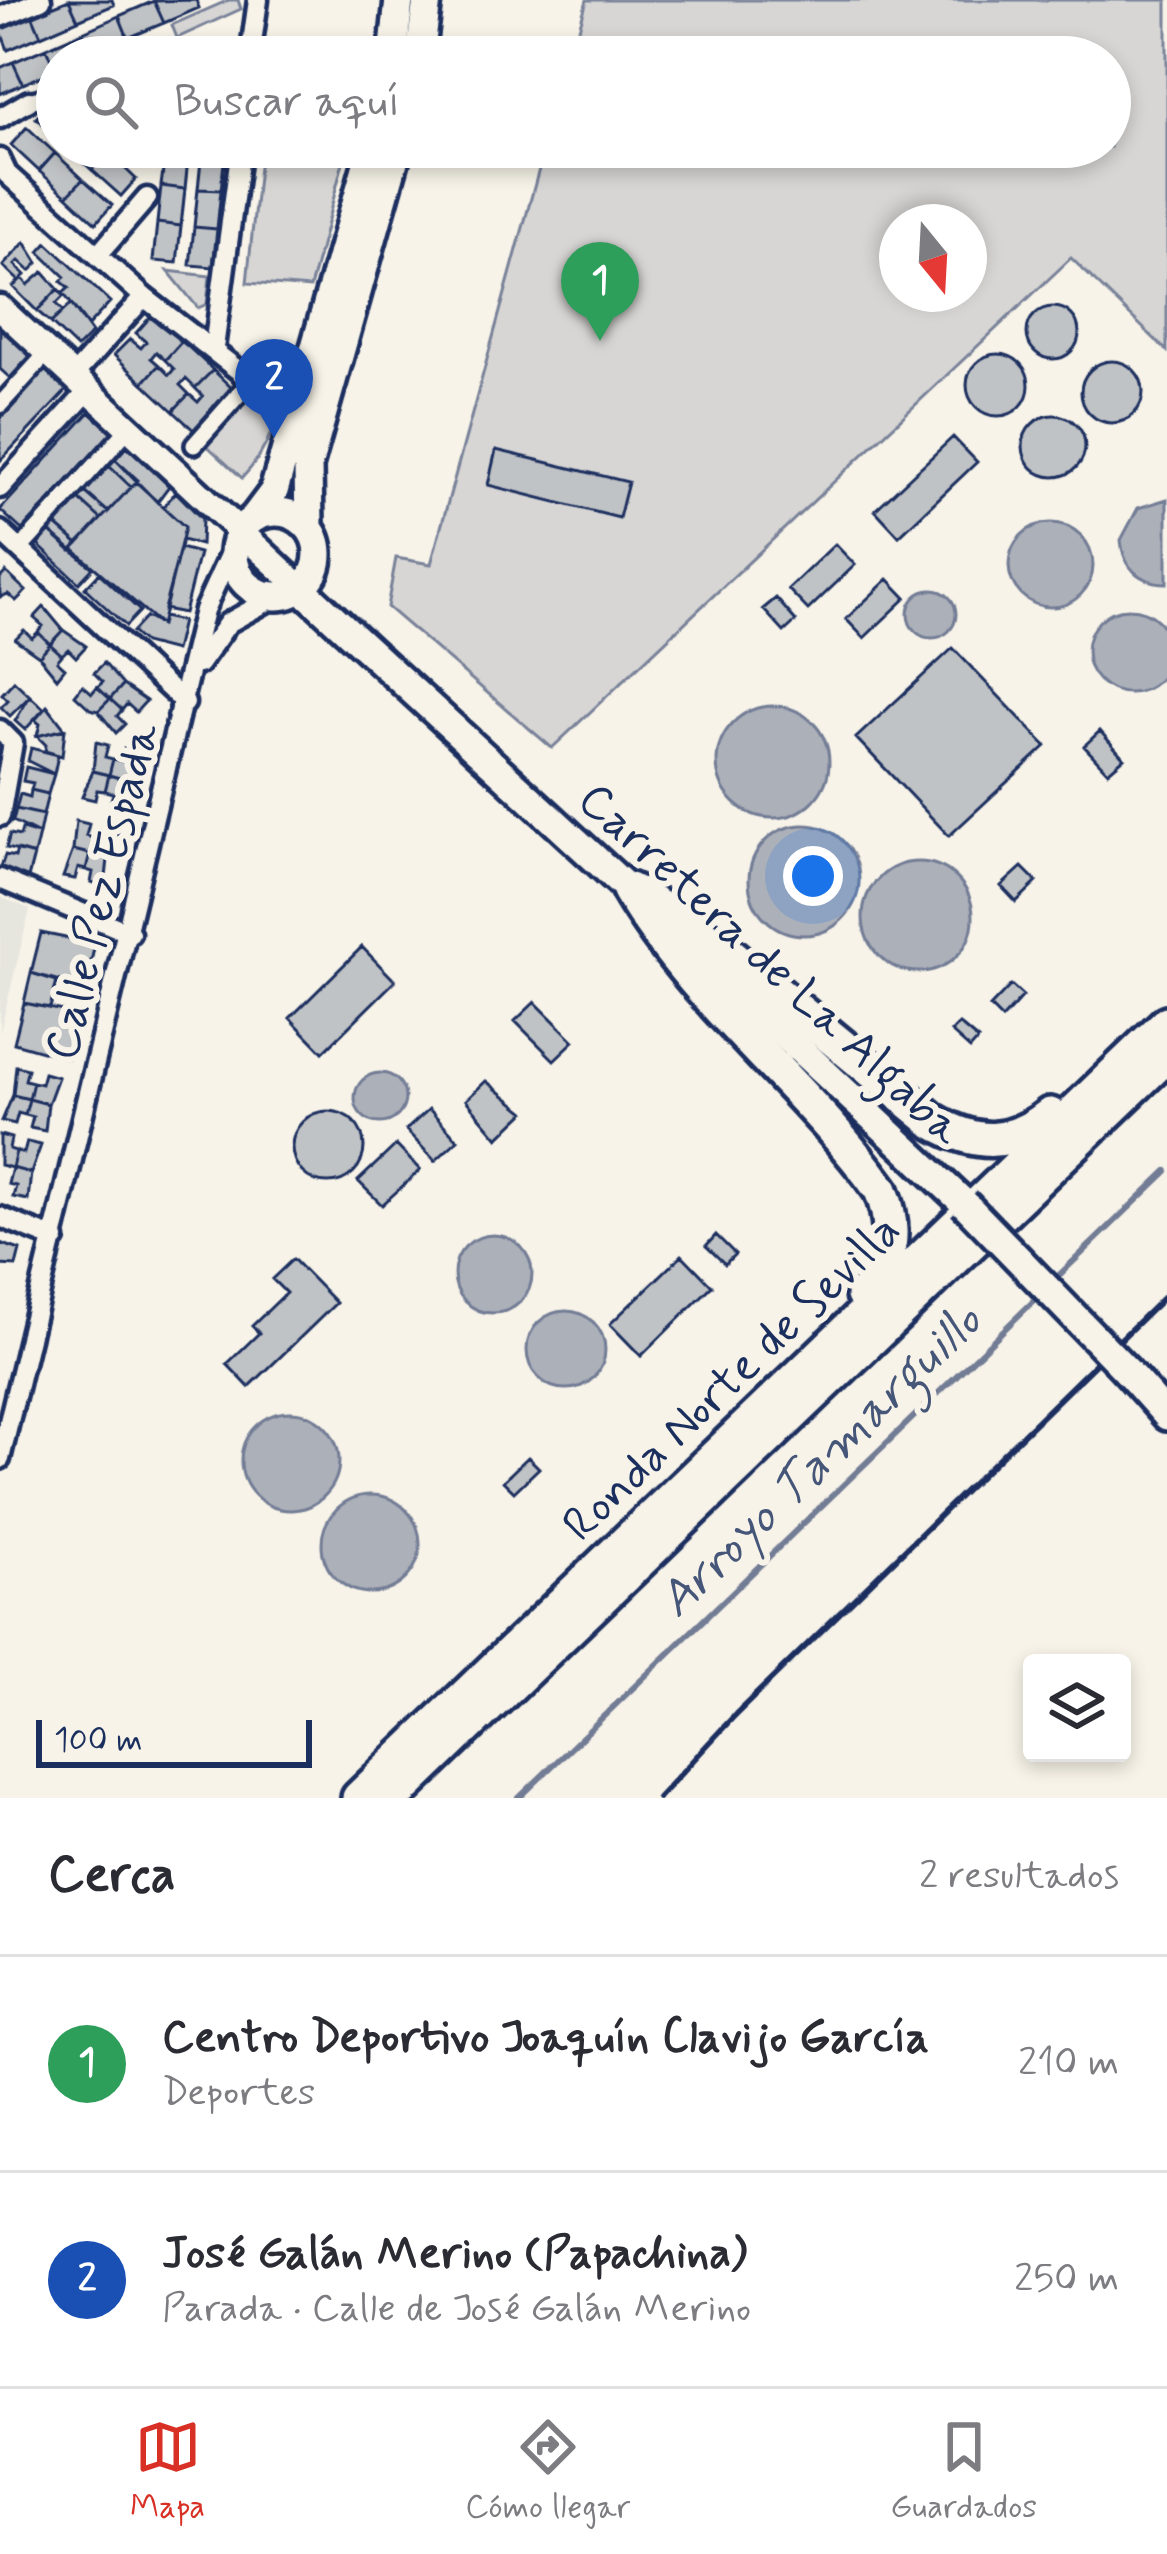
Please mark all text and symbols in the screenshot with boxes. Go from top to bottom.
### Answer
search box [36,36,1131,168]
icon: search [78,69,144,135]
text: Buscar aquí [174,73,400,132]
north arrow [879,204,987,312]
pin: 1 [561,242,639,341]
pin: 2 [235,339,313,438]
street label: Calle Pez Espada [31,717,176,1067]
street label: Carretera de La Algaba [560,769,976,1164]
your location [783,846,843,906]
street label: Ronda Norte de Sevilla [550,1200,915,1557]
water label: Arroyo Tamarguillo [645,1290,1001,1637]
map controls [1023,1654,1131,1762]
button: layers [1023,1654,1131,1762]
scale bar [36,1714,312,1767]
text: 100 m [54,1719,143,1763]
text: Cerca [48,1843,176,1909]
text: 2 resultados [919,1851,1119,1902]
text: Centro Deportivo Joaquín Clavijo García [162,2009,929,2068]
text: 1 [78,2038,96,2089]
text: 210 m [1018,2038,1119,2089]
text: Deportes [162,2068,315,2119]
text: José Galán Merino (Papachina) [162,2225,747,2284]
text: 2 [77,2254,97,2305]
text: 250 m [1014,2254,1119,2305]
text: Parada · Calle de José Galán Merino [162,2284,751,2335]
tab: Mapa [130,2414,205,2530]
tab: Cómo llegar [465,2414,630,2530]
tab: Guardados [890,2414,1037,2530]

